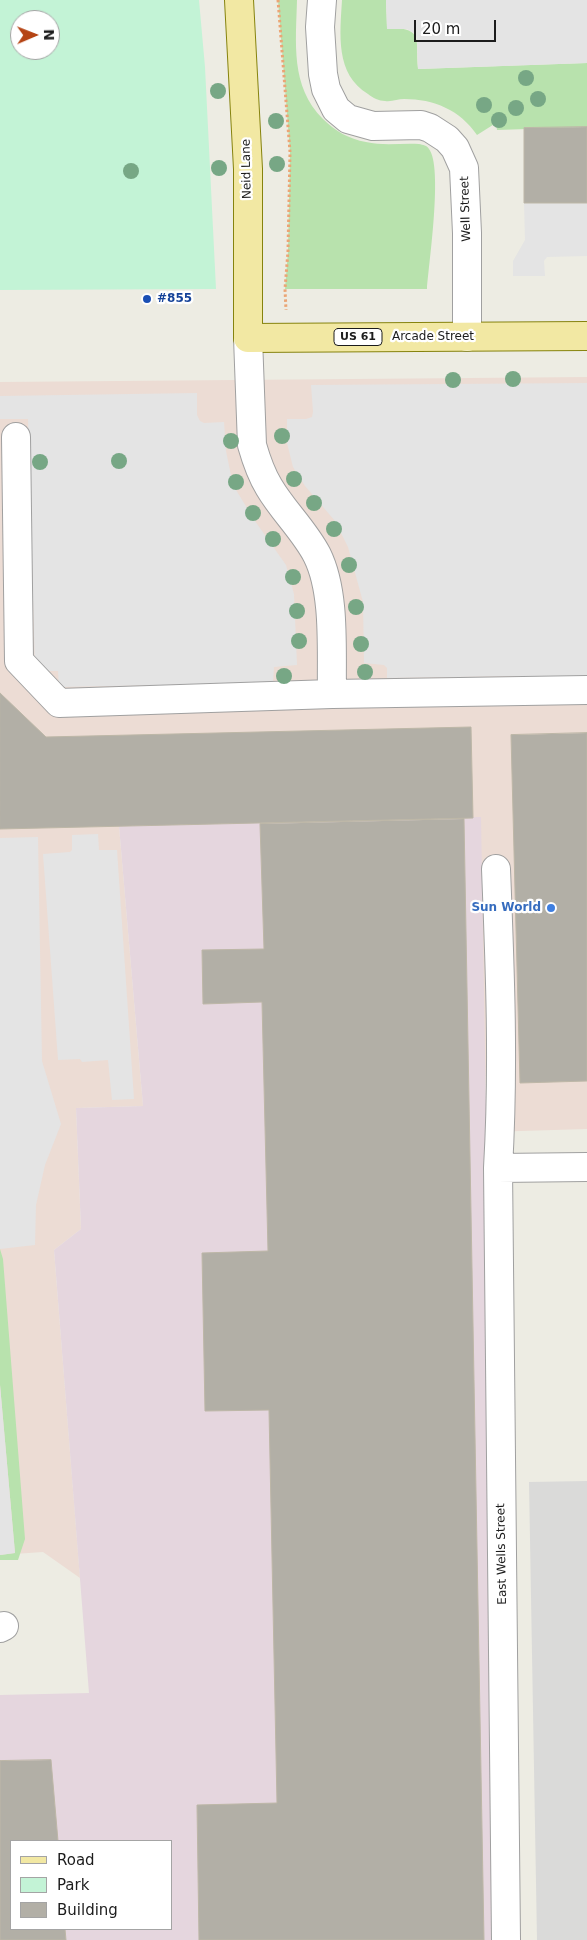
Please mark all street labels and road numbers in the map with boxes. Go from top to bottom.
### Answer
street label: Neid Lane [239,139,255,199]
street label: Well Street [458,176,474,242]
road number: US 61 [334,328,382,346]
street label: Arcade Street [392,330,474,344]
street label: East Wells Street [494,1503,510,1605]

